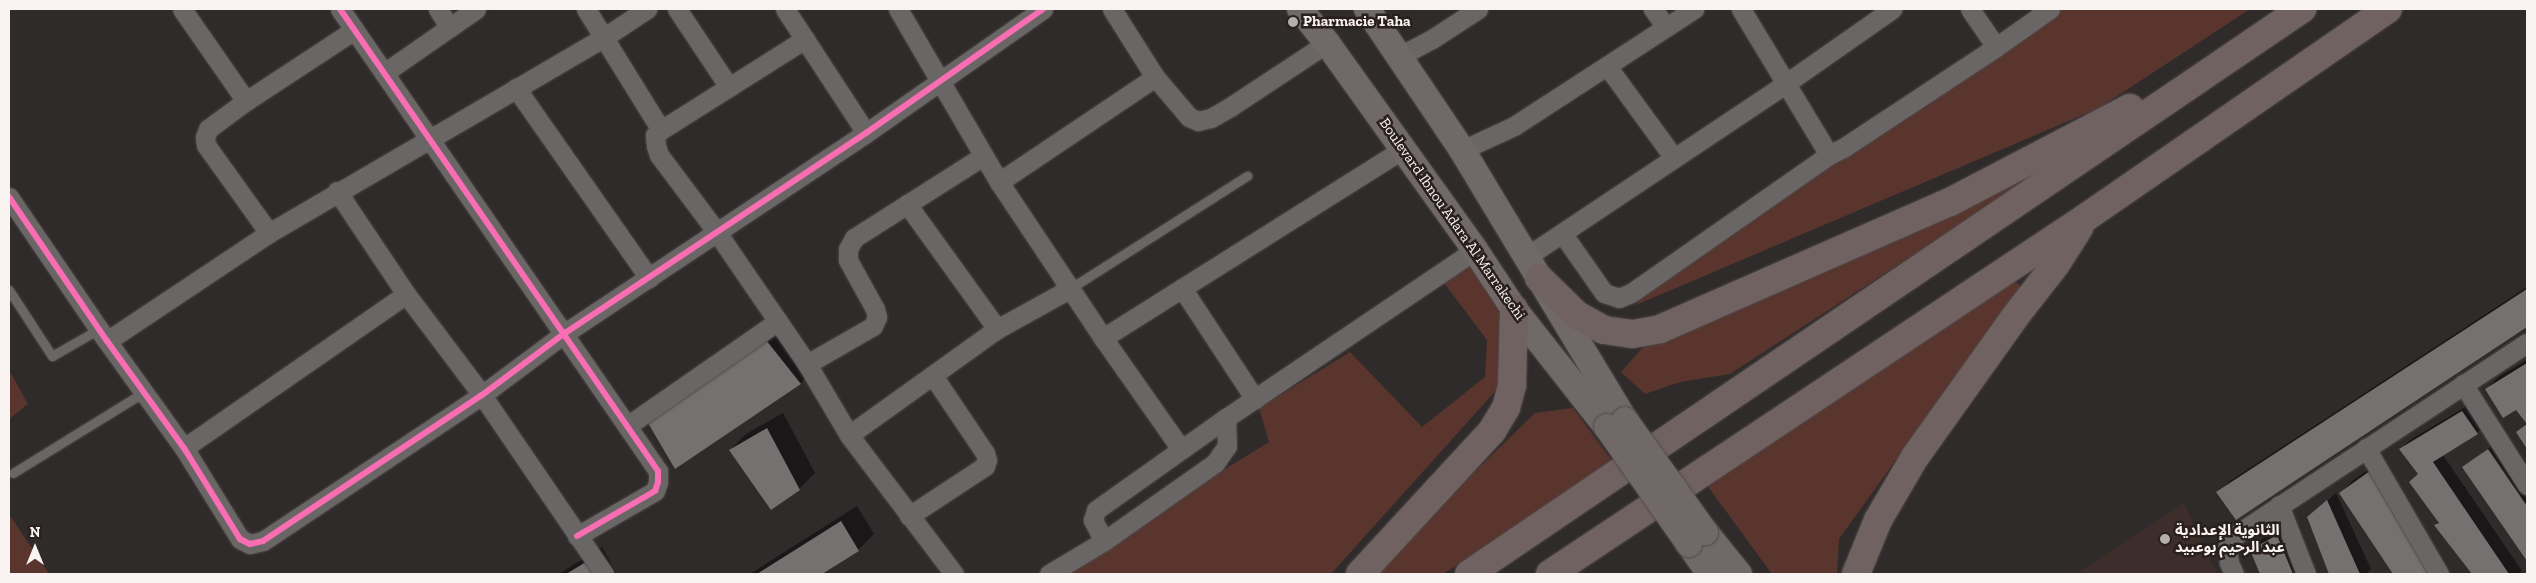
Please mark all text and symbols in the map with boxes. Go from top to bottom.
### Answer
place label: Pharmacie Taha [1303,13,1411,31]
marker: Pharmacie Taha [1287,16,1299,28]
street label: Boulevard Ibnou Adara Al Marrakechi [1375,114,1529,324]
place label: الثانوية الإعدادية عبد الرحيم بوعبيد [2175,521,2285,556]
north arrow [10,523,60,573]
text: N [30,524,40,541]
marker: الثانوية الإعدادية عبد الرحيم بوعبيد [2159,533,2171,545]

